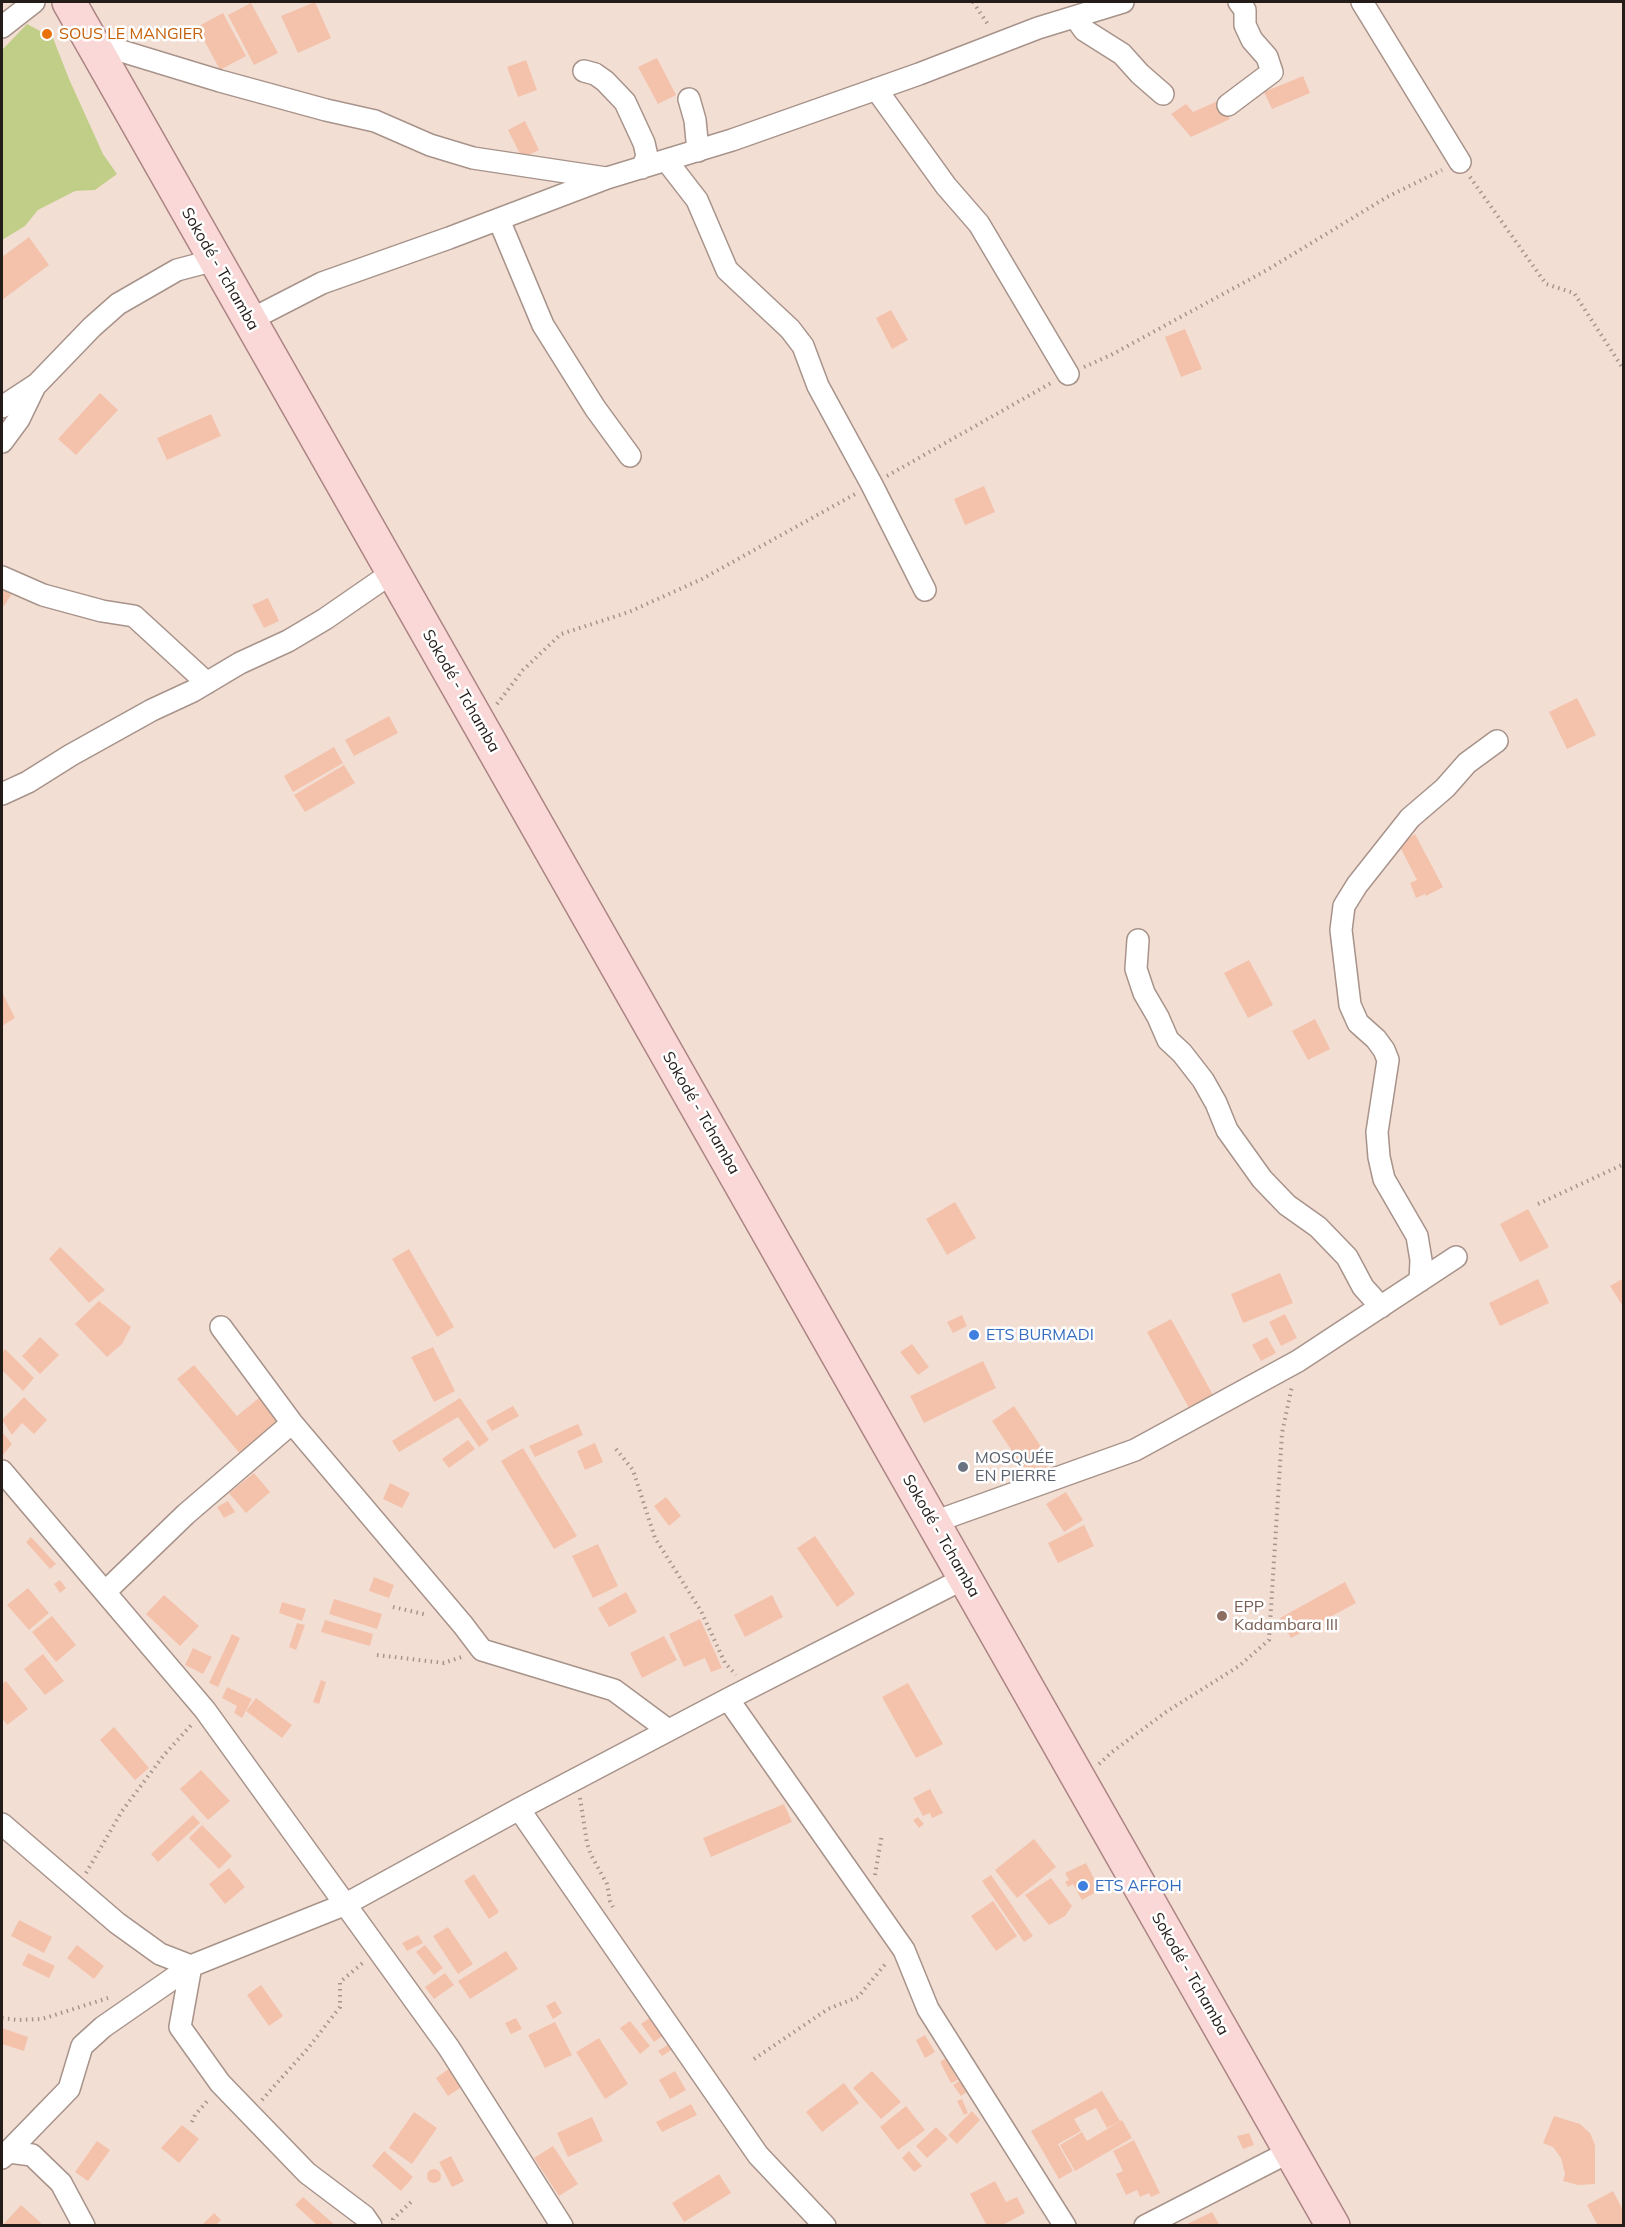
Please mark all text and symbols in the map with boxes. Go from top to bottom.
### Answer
place label: SOUS LE MANGIER [59,24,203,44]
marker: SOUS LE MANGIER [40,27,54,41]
street label: Sokodé - Tchamba [177,204,263,334]
street label: Sokodé - Tchamba [418,626,504,756]
street label: Sokodé - Tchamba [658,1048,744,1178]
place label: ETS BURMADI [986,1325,1094,1345]
marker: ETS BURMADI [967,1328,981,1342]
place label: MOSQUÉE EN PIERRE [975,1448,1056,1486]
marker: MOSQUÉE EN PIERRE [956,1460,970,1474]
street label: Sokodé - Tchamba [898,1471,984,1601]
place label: EPP Kadambara III [1234,1597,1338,1635]
marker: EPP Kadambara III [1215,1609,1229,1623]
place label: ETS AFFOH [1095,1876,1182,1896]
marker: ETS AFFOH [1076,1879,1090,1893]
street label: Sokodé - Tchamba [1147,1909,1233,2039]

